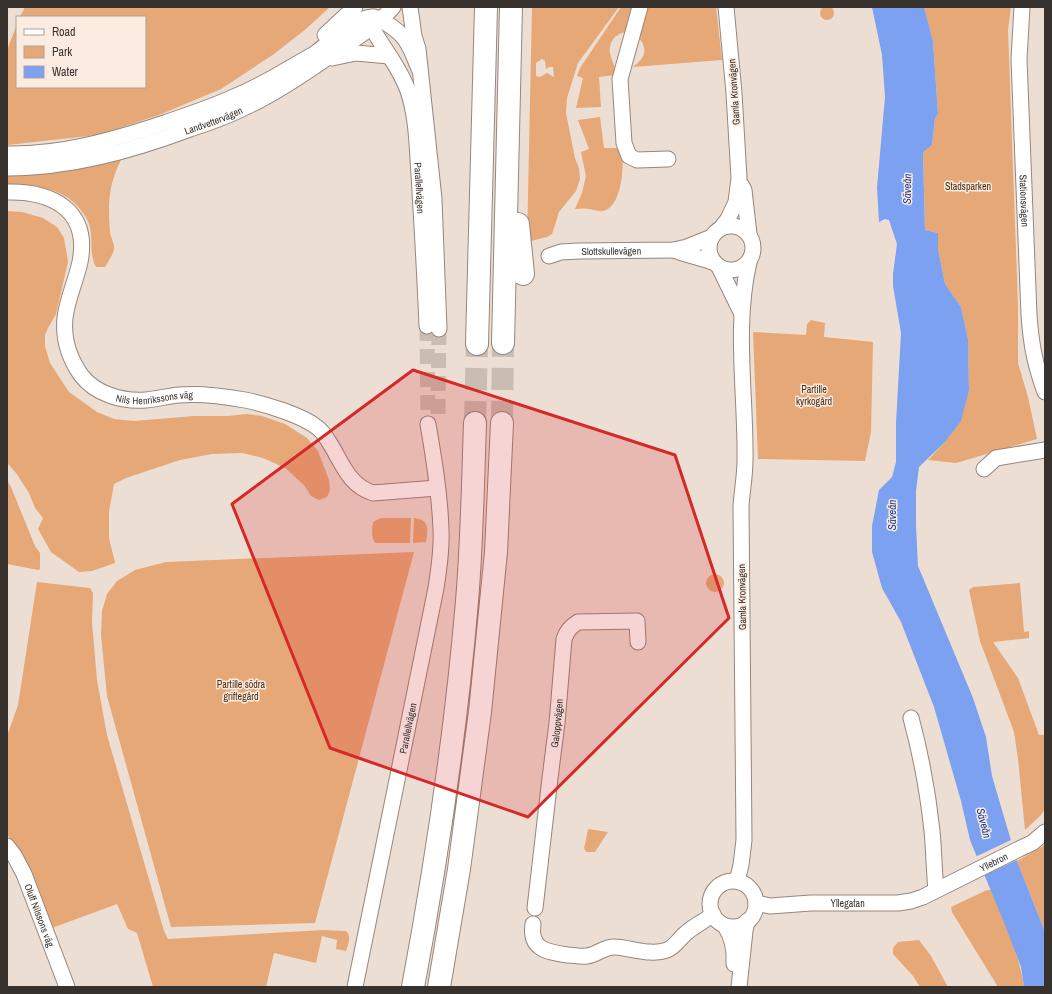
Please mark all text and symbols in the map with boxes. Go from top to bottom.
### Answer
legend [16,16,146,88]
text: Road [52,24,76,40]
text: Park [52,44,72,60]
street label: Gamla Kronvägen [725,59,743,125]
text: Water [52,64,79,80]
street label: Landvettervägen [182,103,244,137]
street label: Parallellvägen [412,162,428,214]
water label: Säveån [900,174,914,204]
street label: Stationsvägen [1017,174,1032,227]
park label: Stadsparken [945,180,991,193]
street label: Slottskullevägen [581,244,641,257]
park label: Partille kyrkogård [796,383,832,408]
street label: Nils Henrikssons väg [115,388,194,407]
water label: Säveån [885,500,899,530]
street label: Gamla Kronvägen [735,564,749,630]
park label: Partille södra griftegård [217,678,266,703]
street label: Galoppvägen [547,698,565,748]
street label: Parallellvägen [396,702,419,755]
water label: Säveån [974,806,994,840]
street label: Yllebron [977,849,1010,874]
street label: Oluff Nilssons väg [22,882,58,949]
street label: Yllegatan [830,897,865,910]

